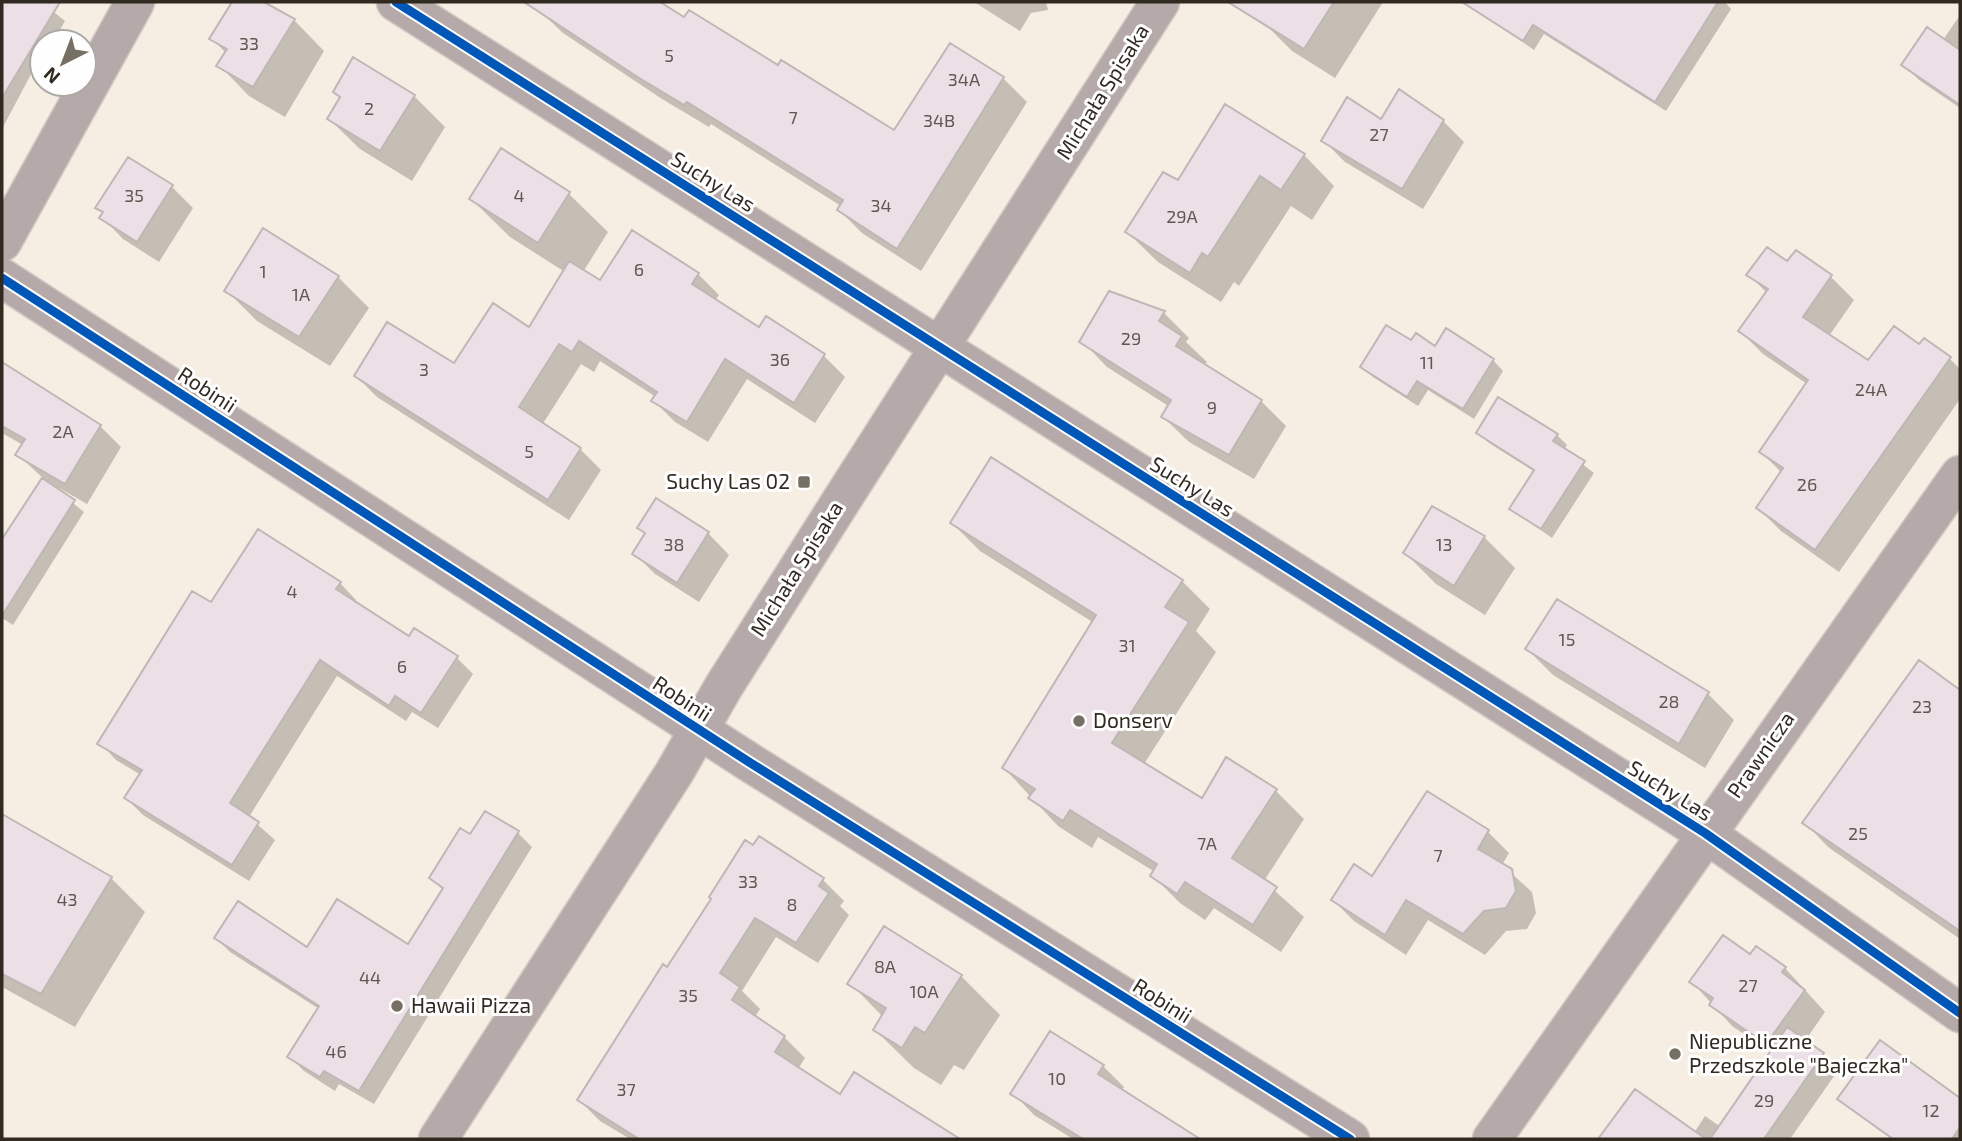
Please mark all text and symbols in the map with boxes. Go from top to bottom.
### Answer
street label: Michała Spisaka [1050,19,1153,163]
north arrow [28,28,98,98]
house number: 33 [239,32,259,54]
house number: 5 [664,44,674,66]
text: N [38,63,64,89]
house number: 34A [948,68,981,90]
house number: 2 [364,97,374,119]
house number: 7 [788,106,798,128]
house number: 34B [923,109,955,131]
house number: 27 [1369,123,1389,145]
street label: Suchy Las [667,145,761,216]
house number: 35 [124,184,144,206]
house number: 4 [513,184,525,206]
house number: 34 [870,194,892,216]
house number: 29A [1166,205,1199,227]
house number: 6 [634,258,644,280]
house number: 1 [259,260,267,282]
house number: 1A [292,283,311,305]
house number: 29 [1121,327,1141,349]
house number: 36 [770,348,790,370]
house number: 11 [1420,351,1434,373]
house number: 3 [419,358,429,380]
street label: Robinii [174,361,242,417]
house number: 24A [1855,378,1888,400]
house number: 9 [1207,396,1217,418]
house number: 2A [52,420,74,442]
house number: 5 [524,440,534,462]
street label: Suchy Las [1146,450,1240,521]
place label: Suchy Las 02 [666,468,790,493]
house number: 26 [1797,473,1817,495]
marker: Suchy Las 02 [796,474,812,490]
street label: Michała Spisaka [744,496,847,640]
house number: 38 [664,533,684,555]
house number: 13 [1435,533,1453,555]
house number: 4 [286,580,298,602]
house number: 15 [1559,628,1575,650]
house number: 31 [1118,634,1136,656]
house number: 6 [397,655,407,677]
street label: Robinii [649,670,717,726]
house number: 28 [1658,690,1680,712]
house number: 23 [1912,695,1932,717]
street label: Prawnicza [1721,706,1799,802]
place label: Donserv [1093,707,1173,732]
marker: Donserv [1071,713,1087,729]
street label: Suchy Las [1624,754,1718,825]
house number: 25 [1848,822,1868,844]
house number: 7A [1197,832,1218,854]
house number: 7 [1433,844,1443,866]
house number: 33 [738,870,758,892]
house number: 43 [56,888,78,910]
house number: 8 [787,893,797,915]
house number: 8A [874,955,897,977]
house number: 44 [359,966,381,988]
street label: Robinii [1129,972,1197,1027]
house number: 27 [1738,974,1758,996]
house number: 10A [909,980,939,1002]
house number: 35 [678,984,698,1006]
place label: Hawaii Pizza [411,992,531,1017]
marker: Hawaii Pizza [389,998,405,1014]
place label: Niepubliczne Przedszkole "Bajeczka" [1689,1028,1908,1078]
house number: 46 [325,1040,347,1062]
marker: Niepubliczne Przedszkole "Bajeczka" [1667,1046,1683,1062]
house number: 10 [1048,1067,1066,1089]
house number: 37 [616,1078,636,1100]
house number: 29 [1754,1089,1774,1111]
house number: 12 [1922,1099,1940,1121]

